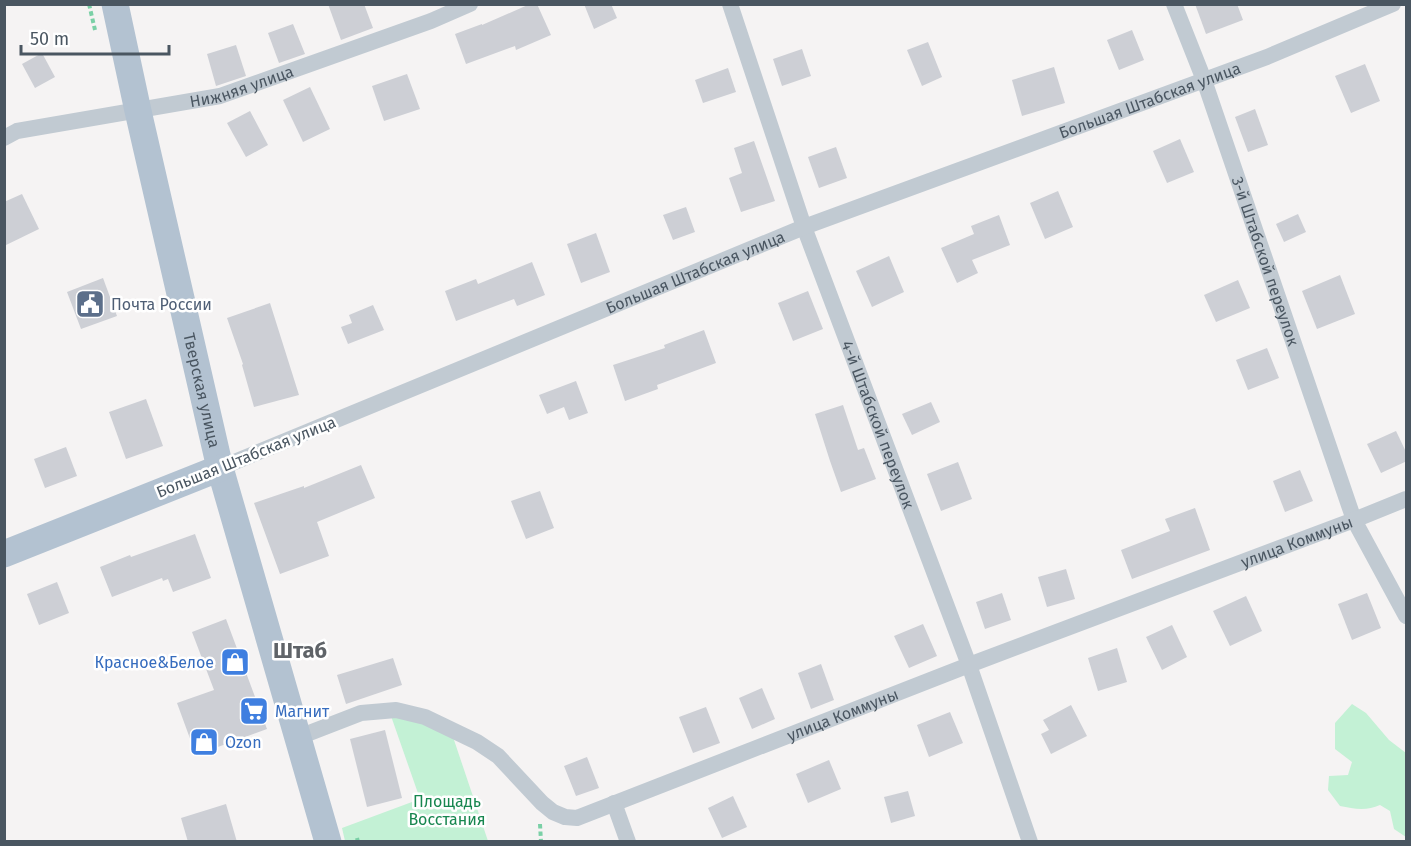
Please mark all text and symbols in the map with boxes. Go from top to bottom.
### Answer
scale bar [21,18,170,56]
text: 50 m [30,28,69,50]
street label: Большая Штабская улица [1056,58,1243,142]
street label: Нижняя улица [188,61,296,111]
street label: 3-й Штабской переулок [1228,174,1304,349]
street label: Большая Штабская улица [603,227,788,317]
public building icon: Почта России [74,288,106,320]
place label: Почта России [111,295,212,314]
street label: Тверская улица [180,331,225,450]
street label: 4-й Штабской переулок [838,338,919,512]
street label: Большая Штабская улица [154,412,338,502]
street label: улица Коммуны [1238,512,1355,571]
district label: Штаб [273,637,327,664]
shop icon: Красное&Белое [219,646,251,678]
place label: Красное&Белое [95,653,214,672]
street label: улица Коммуны [784,684,901,745]
supermarket icon: Магнит [238,695,270,727]
place label: Магнит [275,702,330,721]
shop icon: Ozon [188,726,220,758]
place label: Ozon [225,733,262,752]
park label: Площадь Восстания [408,792,486,829]

